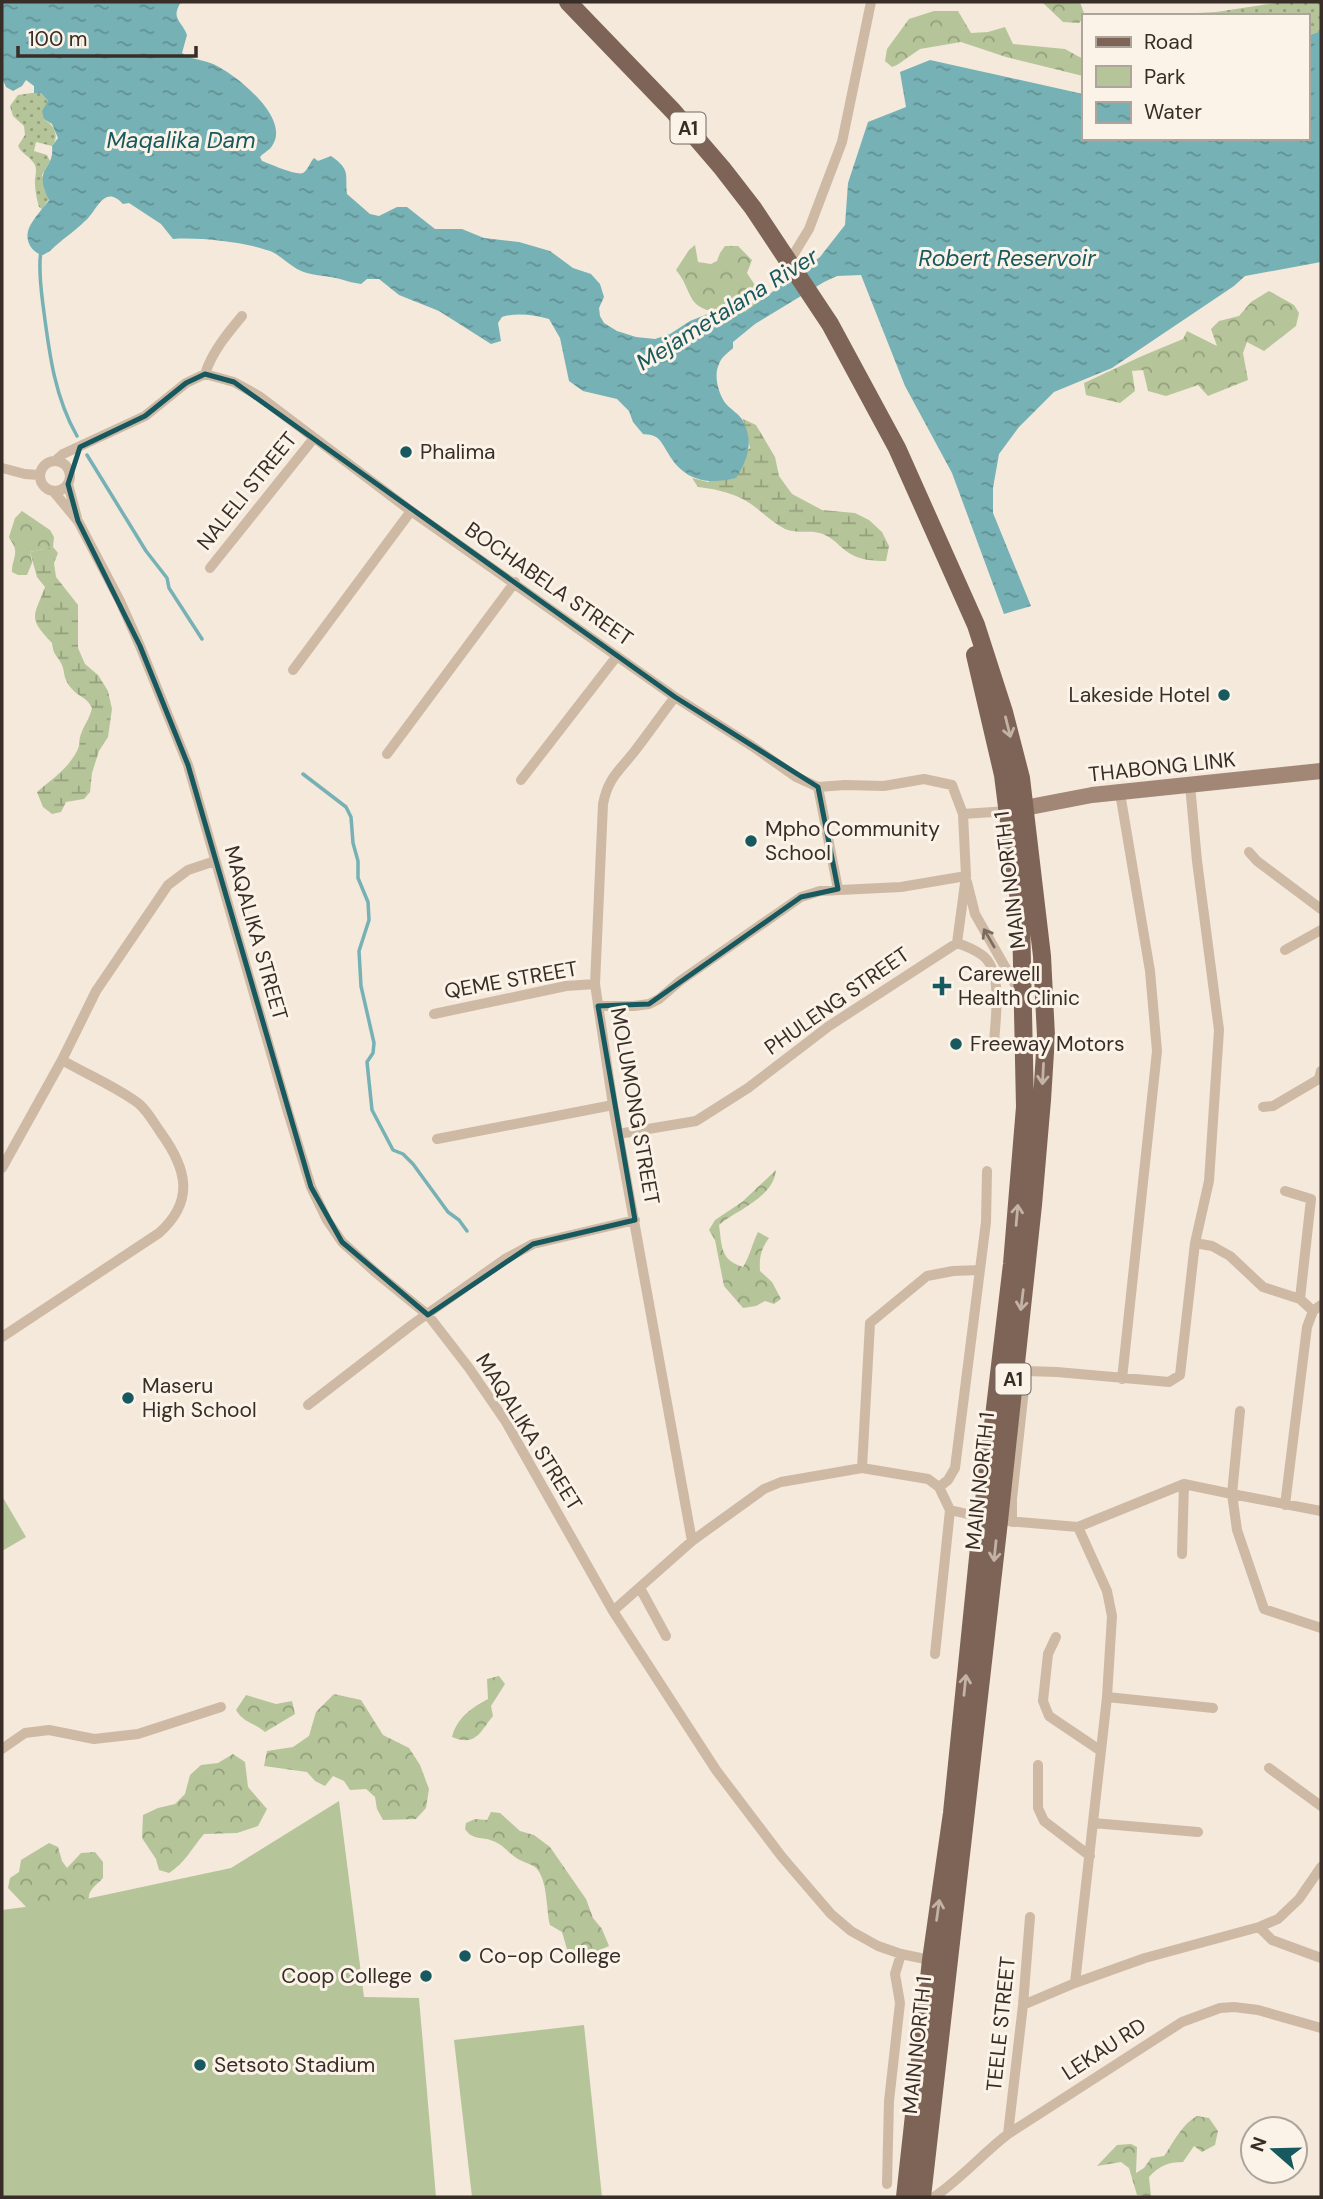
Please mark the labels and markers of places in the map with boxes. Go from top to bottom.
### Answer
place label: Phalima [420,438,496,466]
marker: Phalima [398,444,414,460]
place label: Lakeside Hotel [1069,681,1210,709]
marker: Lakeside Hotel [1216,687,1232,703]
place label: Mpho Community School [765,815,940,867]
marker: Mpho Community School [743,833,759,849]
place label: Carewell Health Clinic [958,960,1080,1012]
marker: Carewell Health Clinic [932,976,952,996]
place label: Freeway Motors [970,1030,1124,1058]
marker: Freeway Motors [948,1036,964,1052]
place label: Maseru High School [142,1372,257,1424]
marker: Maseru High School [120,1390,136,1406]
place label: Co-op College [479,1942,621,1970]
marker: Co-op College [457,1948,473,1964]
place label: Coop College [281,1962,412,1990]
marker: Coop College [418,1968,434,1984]
place label: Setsoto Stadium [214,2051,375,2079]
marker: Setsoto Stadium [192,2057,208,2073]

